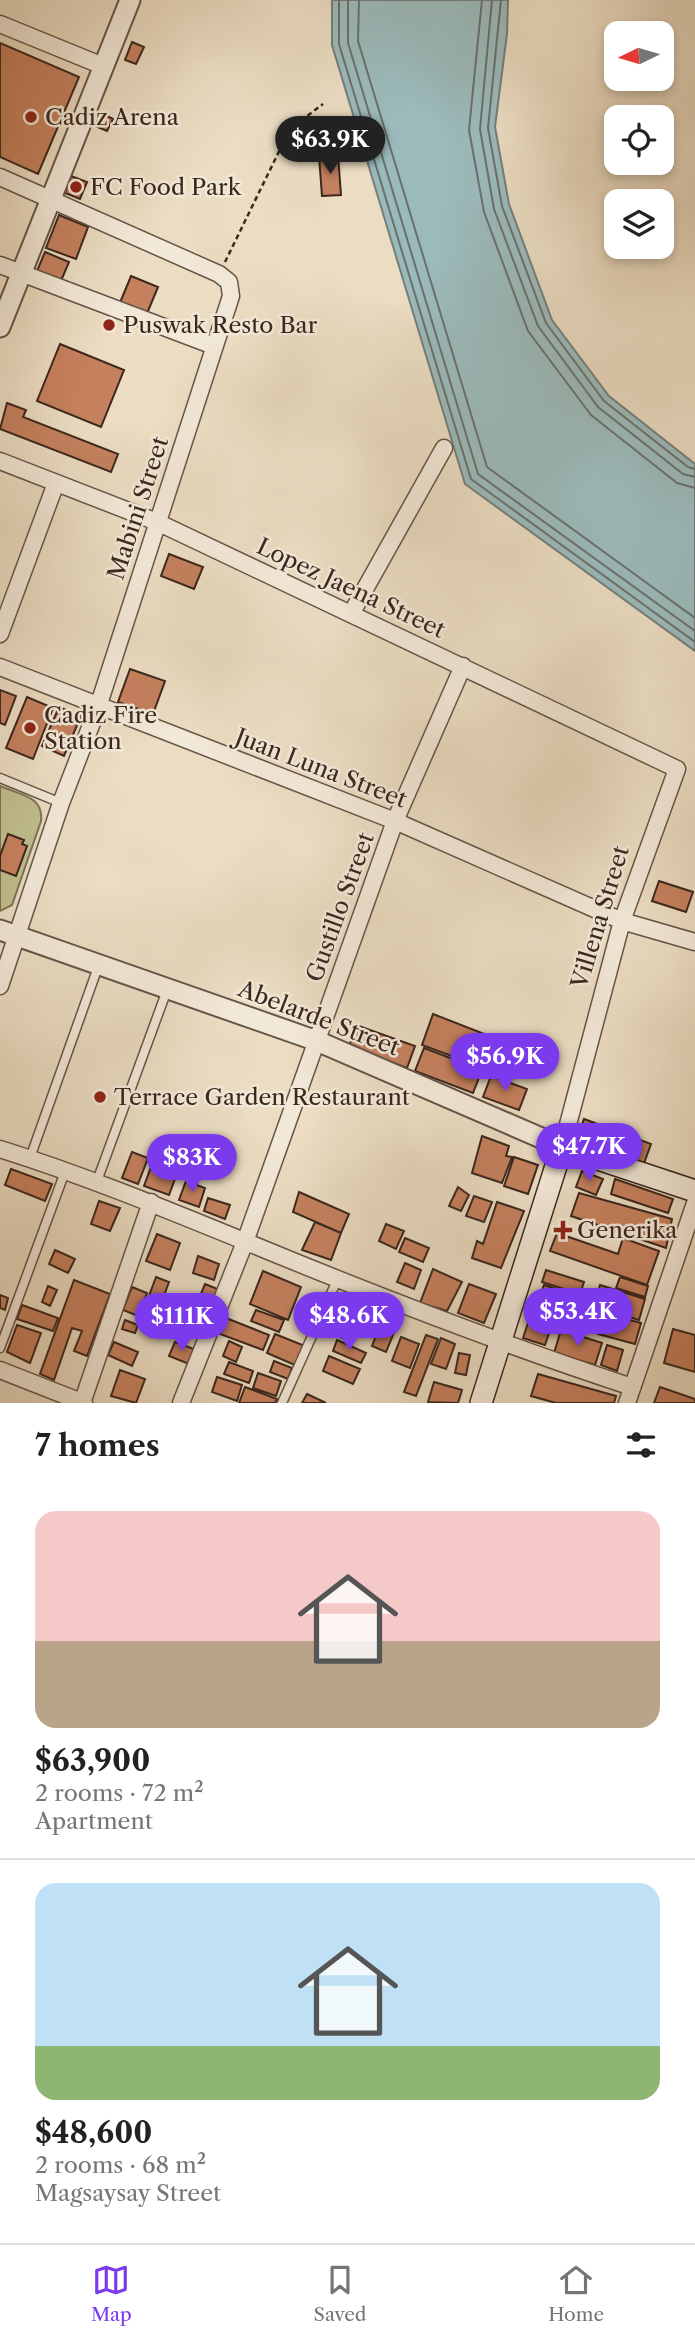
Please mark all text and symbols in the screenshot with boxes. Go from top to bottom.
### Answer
north arrow [604,21,674,91]
map controls [604,21,674,259]
place label: Cadiz Arena [45,103,180,131]
button: locate [604,105,674,175]
marker: Cadiz Arena [23,109,39,125]
pin: $63.9K [273,116,387,176]
text: $63.9K [291,125,369,153]
place label: FC Food Park [90,173,243,201]
marker: FC Food Park [68,179,84,195]
button: layers [604,189,674,259]
place label: Puswak Resto Bar [123,311,318,339]
marker: Puswak Resto Bar [101,317,117,333]
street label: Mabini Street [102,433,174,583]
street label: Lopez Jaena Street [252,532,450,644]
place label: Cadiz Fire Station [44,701,157,755]
marker: Cadiz Fire Station [22,720,38,736]
street label: Juan Luna Street [228,721,411,814]
street label: Gustillo Street [300,829,380,985]
street label: Villena Street [565,842,635,993]
street label: Abelarde Street [234,974,404,1062]
pin: $56.9K [448,1034,562,1093]
text: $56.9K [466,1042,544,1070]
place label: Terrace Garden Restaurant [114,1083,410,1111]
marker: Terrace Garden Restaurant [92,1089,108,1105]
pin: $47.7K [532,1124,646,1183]
text: $47.7K [552,1132,626,1160]
pin: $83K [151,1134,233,1194]
text: $83K [163,1143,221,1171]
place label: Generika [577,1216,678,1244]
marker: Generika [555,1222,571,1238]
pin: $53.4K [521,1288,635,1348]
pin: $48.6K [292,1292,406,1352]
pin: $111K [133,1294,231,1353]
text: $53.4K [540,1297,616,1325]
text: $48.6K [309,1301,389,1329]
text: $111K [151,1302,213,1330]
icon: filters [622,1426,660,1464]
text: 7 homes [35,1427,160,1464]
icon: home [285,1556,411,1682]
text: $63,900 [35,1742,150,1779]
text: 2 rooms · 72 m² [35,1779,204,1807]
text: Apartment [35,1807,153,1835]
icon: home [285,1928,411,2054]
text: $48,600 [35,2114,152,2151]
text: 2 rooms · 68 m² [35,2151,206,2179]
text: Magsaysay Street [35,2179,221,2207]
tab: Map [91,2261,132,2326]
tab: Saved [314,2261,366,2326]
tab: Home [548,2261,604,2326]

